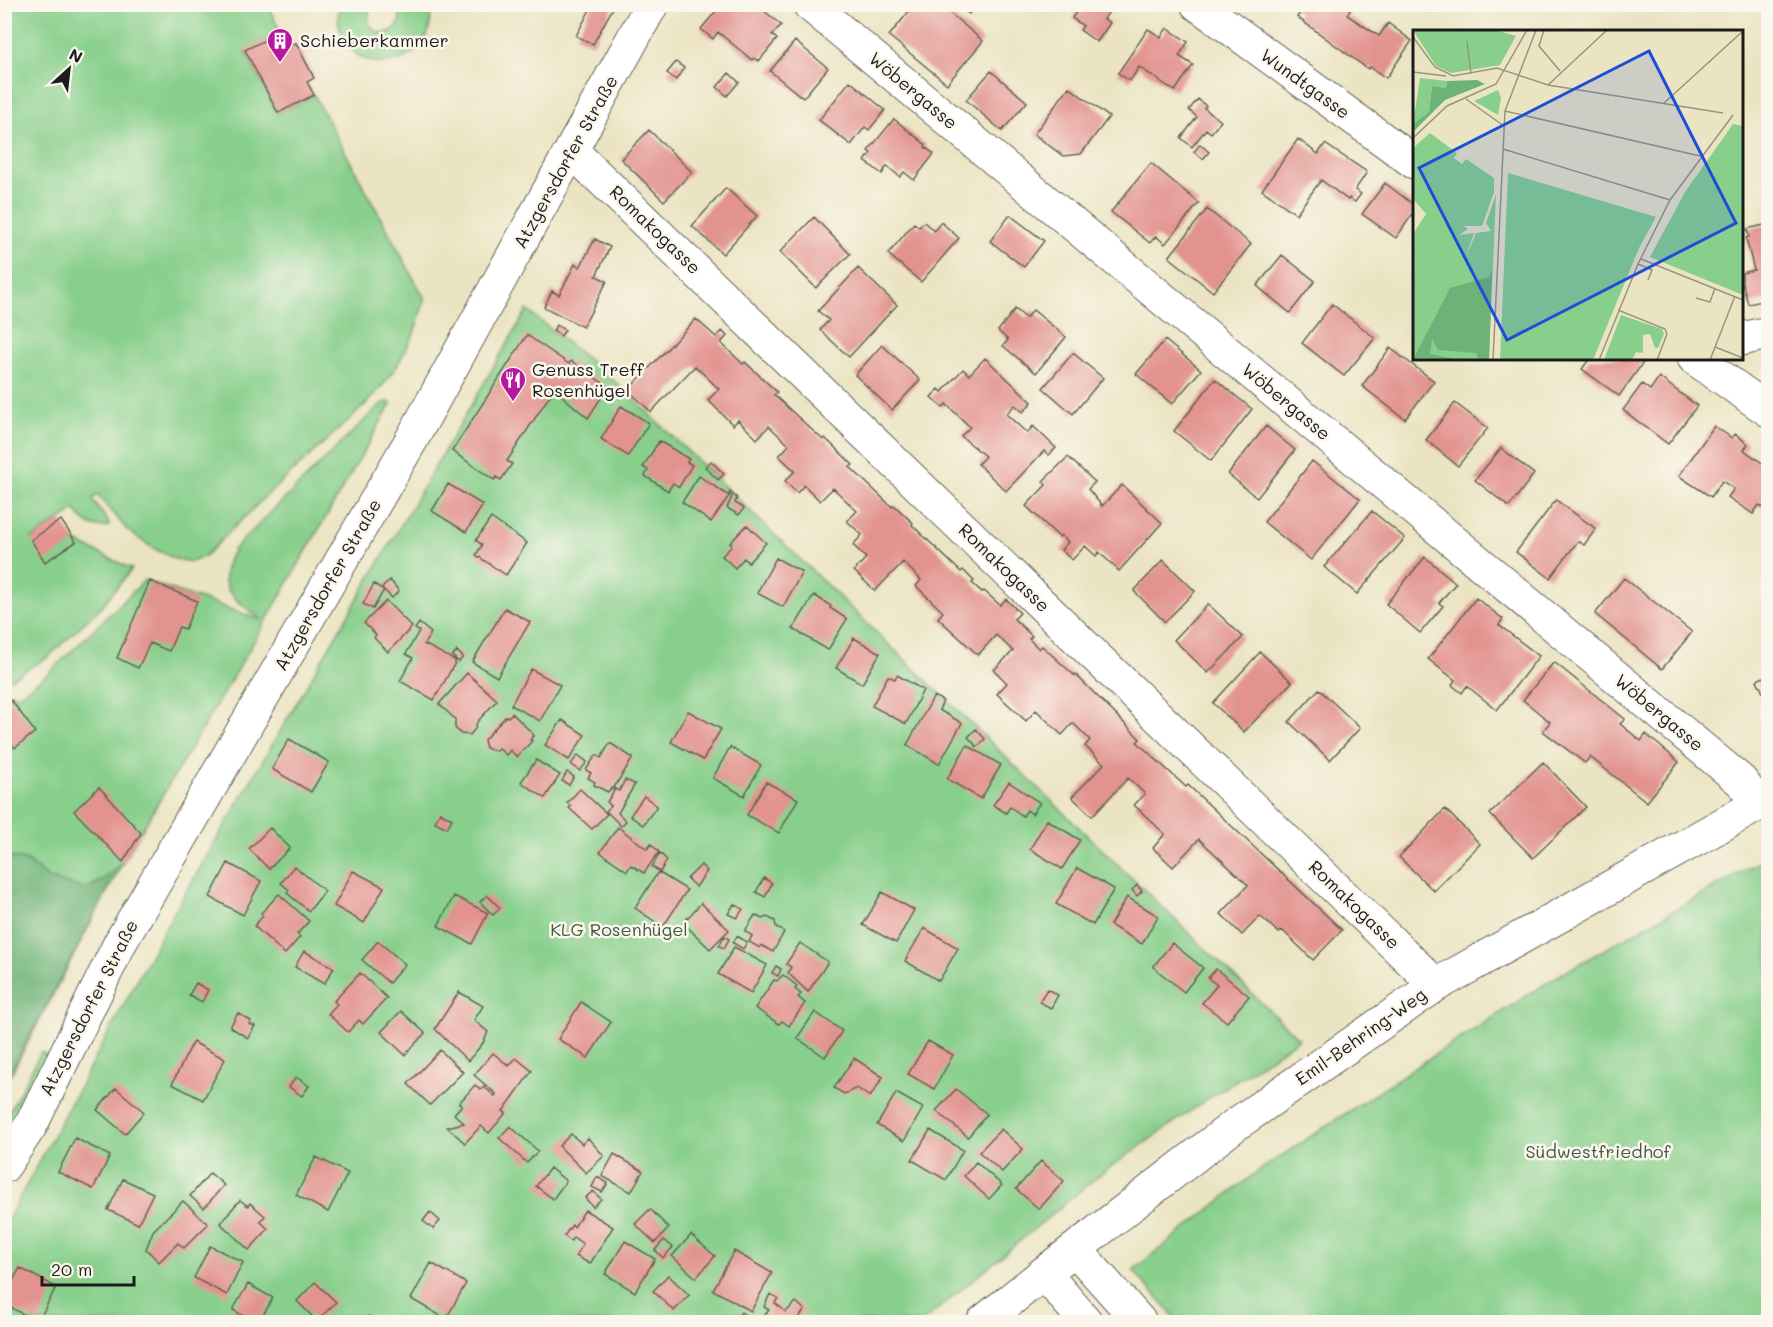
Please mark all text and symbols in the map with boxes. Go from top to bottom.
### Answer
building icon: Schieberkammer [265,26,295,64]
place label: Schieberkammer [300,28,449,52]
inset map [1413,30,1743,360]
north arrow [39,39,99,99]
text: N [66,43,86,67]
street label: Wundtgasse [1256,43,1355,124]
street label: Wöbergasse [864,46,963,134]
street label: Atzgersdorfer Straße [507,71,623,252]
street label: Romakogasse [605,180,707,279]
place label: Genuss Treff Rosenhügel [532,357,645,402]
street label: Wöbergasse [1237,357,1336,445]
restaurant icon: Genuss Treff Rosenhügel [498,365,528,403]
street label: Atzgersdorfer Straße [268,494,386,675]
street label: Romakogasse [954,518,1056,617]
street label: Wöbergasse [1610,668,1709,756]
street label: Romakogasse [1304,855,1406,954]
street label: Atzgersdorfer Straße [33,915,143,1100]
park label: KLG Rosenhügel [550,917,688,941]
street label: Emil-Behring-Weg [1290,982,1431,1090]
park label: Südwestfriedhof [1525,1139,1672,1163]
scale bar [42,1249,134,1287]
text: 20 m [51,1257,92,1281]

